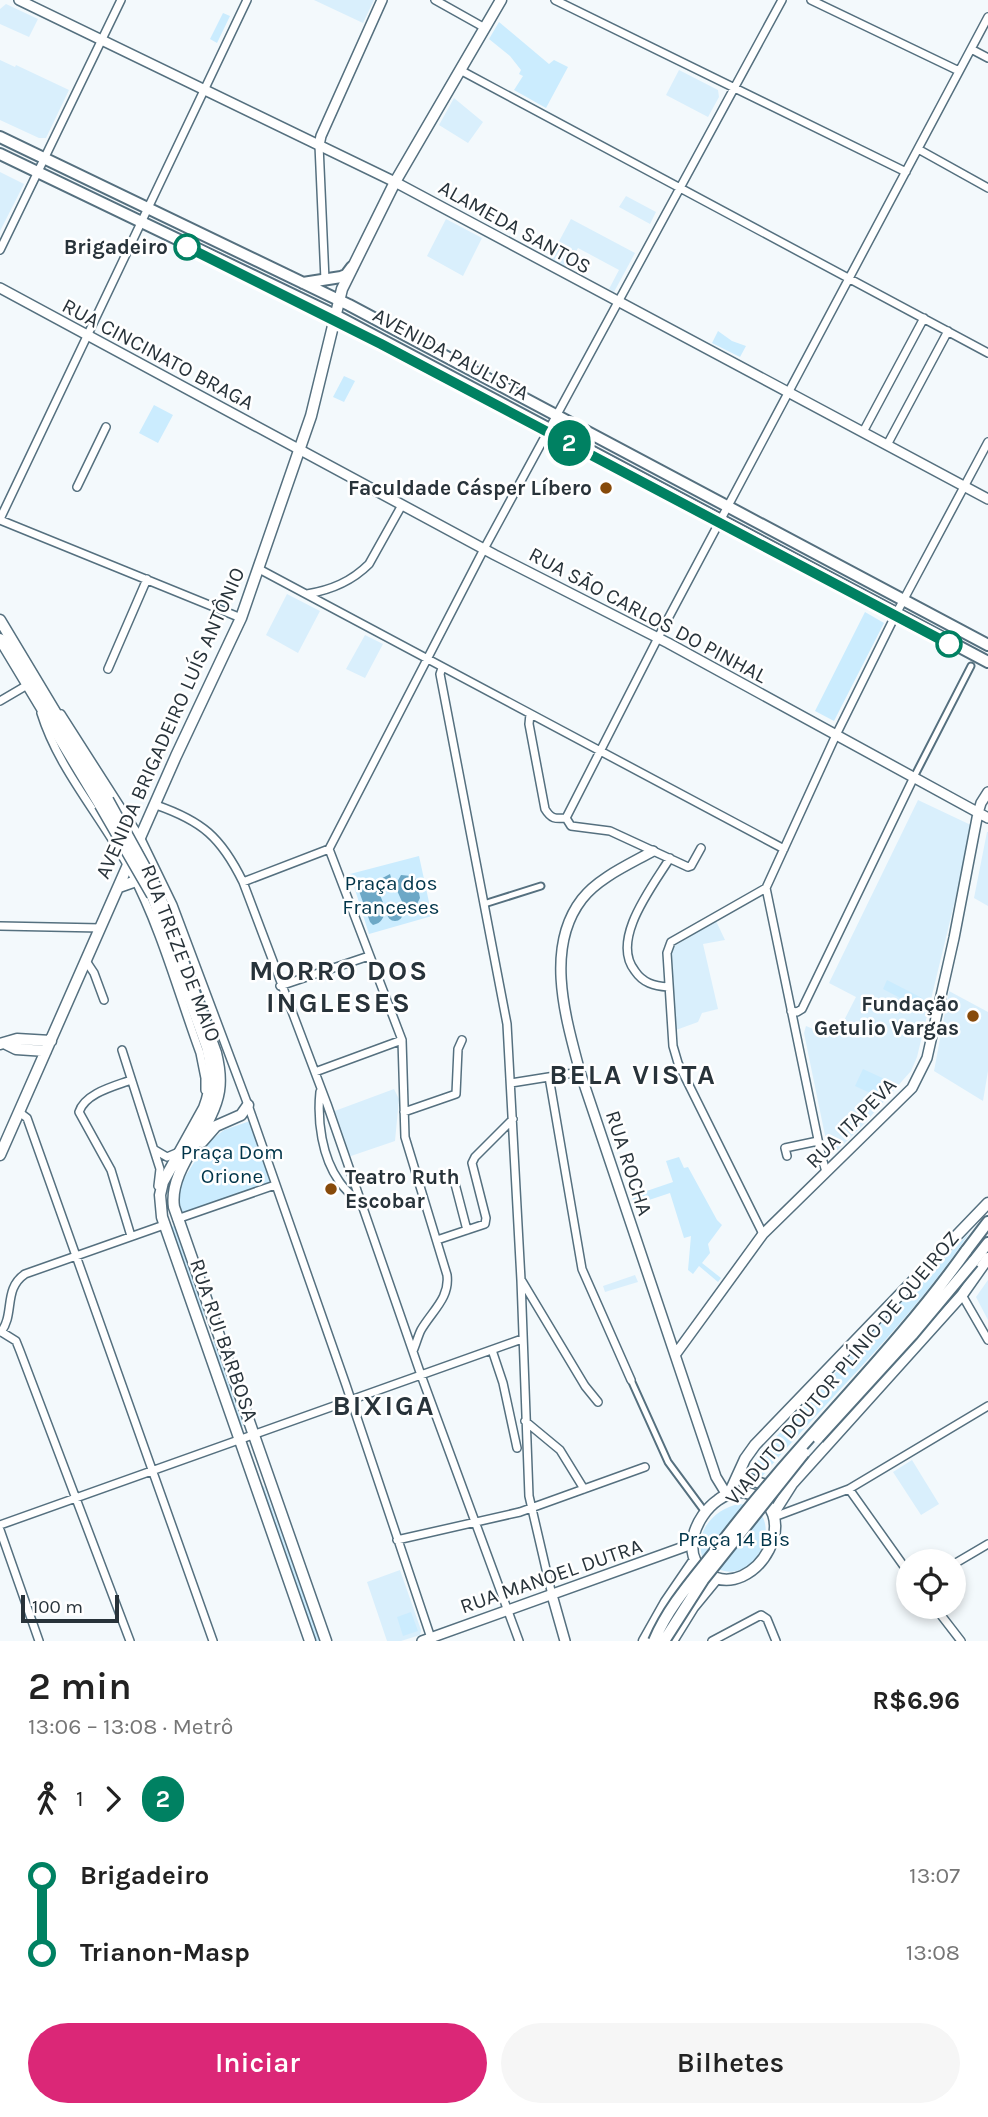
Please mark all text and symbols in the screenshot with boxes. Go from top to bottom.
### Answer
street label: ALAMEDA SANTOS [435,175,595,279]
marker: Brigadeiro [174,234,200,260]
place label: Brigadeiro [64,235,168,259]
street label: RUA CINCINATO BRAGA [58,293,258,415]
street label: AVENIDA PAULISTA [369,303,533,405]
line badge: 2 [546,420,592,466]
text: 2 [562,429,576,457]
place label: Faculdade Cásper Líbero [348,476,592,500]
marker: Faculdade Cásper Líbero [598,480,614,496]
street label: RUA SÃO CARLOS DO PINHAL [525,542,771,688]
street label: AVENIDA BRIGADEIRO LUÍS ANTÔNIO [90,564,250,882]
unlabelled marker [936,631,962,657]
street label: RUA TREZE DE MAIO [136,861,226,1045]
park label: Praça dos Franceses [342,871,440,919]
district label: MORRO DOS INGLESES [249,954,429,1019]
place label: Fundação Getulio Vargas [814,992,959,1040]
marker: Fundação Getulio Vargas [965,1008,981,1024]
district label: BELA VISTA [549,1058,717,1091]
street label: RUA ITAPEVA [801,1073,901,1173]
street label: RUA ROCHA [601,1107,657,1219]
park label: Praça Dom Orione [180,1140,284,1188]
place label: Teatro Ruth Escobar [345,1165,460,1213]
marker: Teatro Ruth Escobar [323,1181,339,1197]
street label: VIADUTO DOUTOR PLÍNIO DE QUEIROZ [720,1226,964,1510]
street label: RUA RUI BARBOSA [185,1256,263,1424]
district label: BIXIGA [333,1389,435,1422]
park label: Praça 14 Bis [678,1527,790,1551]
street label: RUA MANOEL DUTRA [457,1534,645,1618]
map controls [896,1549,966,1619]
button: locate [896,1549,966,1619]
scale bar [21,1592,119,1624]
text: 100 m [32,1596,83,1618]
text: 2 min [28,1664,132,1709]
text: R$6.96 [872,1685,960,1716]
text: 13:06 – 13:08 · Metrô [28,1713,233,1740]
icon: walk [28,1780,66,1818]
icon: forward [94,1780,132,1818]
text: 1 [76,1785,84,1812]
text: 2 [156,1785,170,1813]
text: Brigadeiro [80,1860,209,1891]
text: 13:07 [909,1862,960,1889]
text: Trianon-Masp [80,1937,250,1968]
text: 13:08 [906,1939,960,1966]
button: Iniciar [28,2023,487,2103]
button: Bilhetes [501,2023,960,2103]

